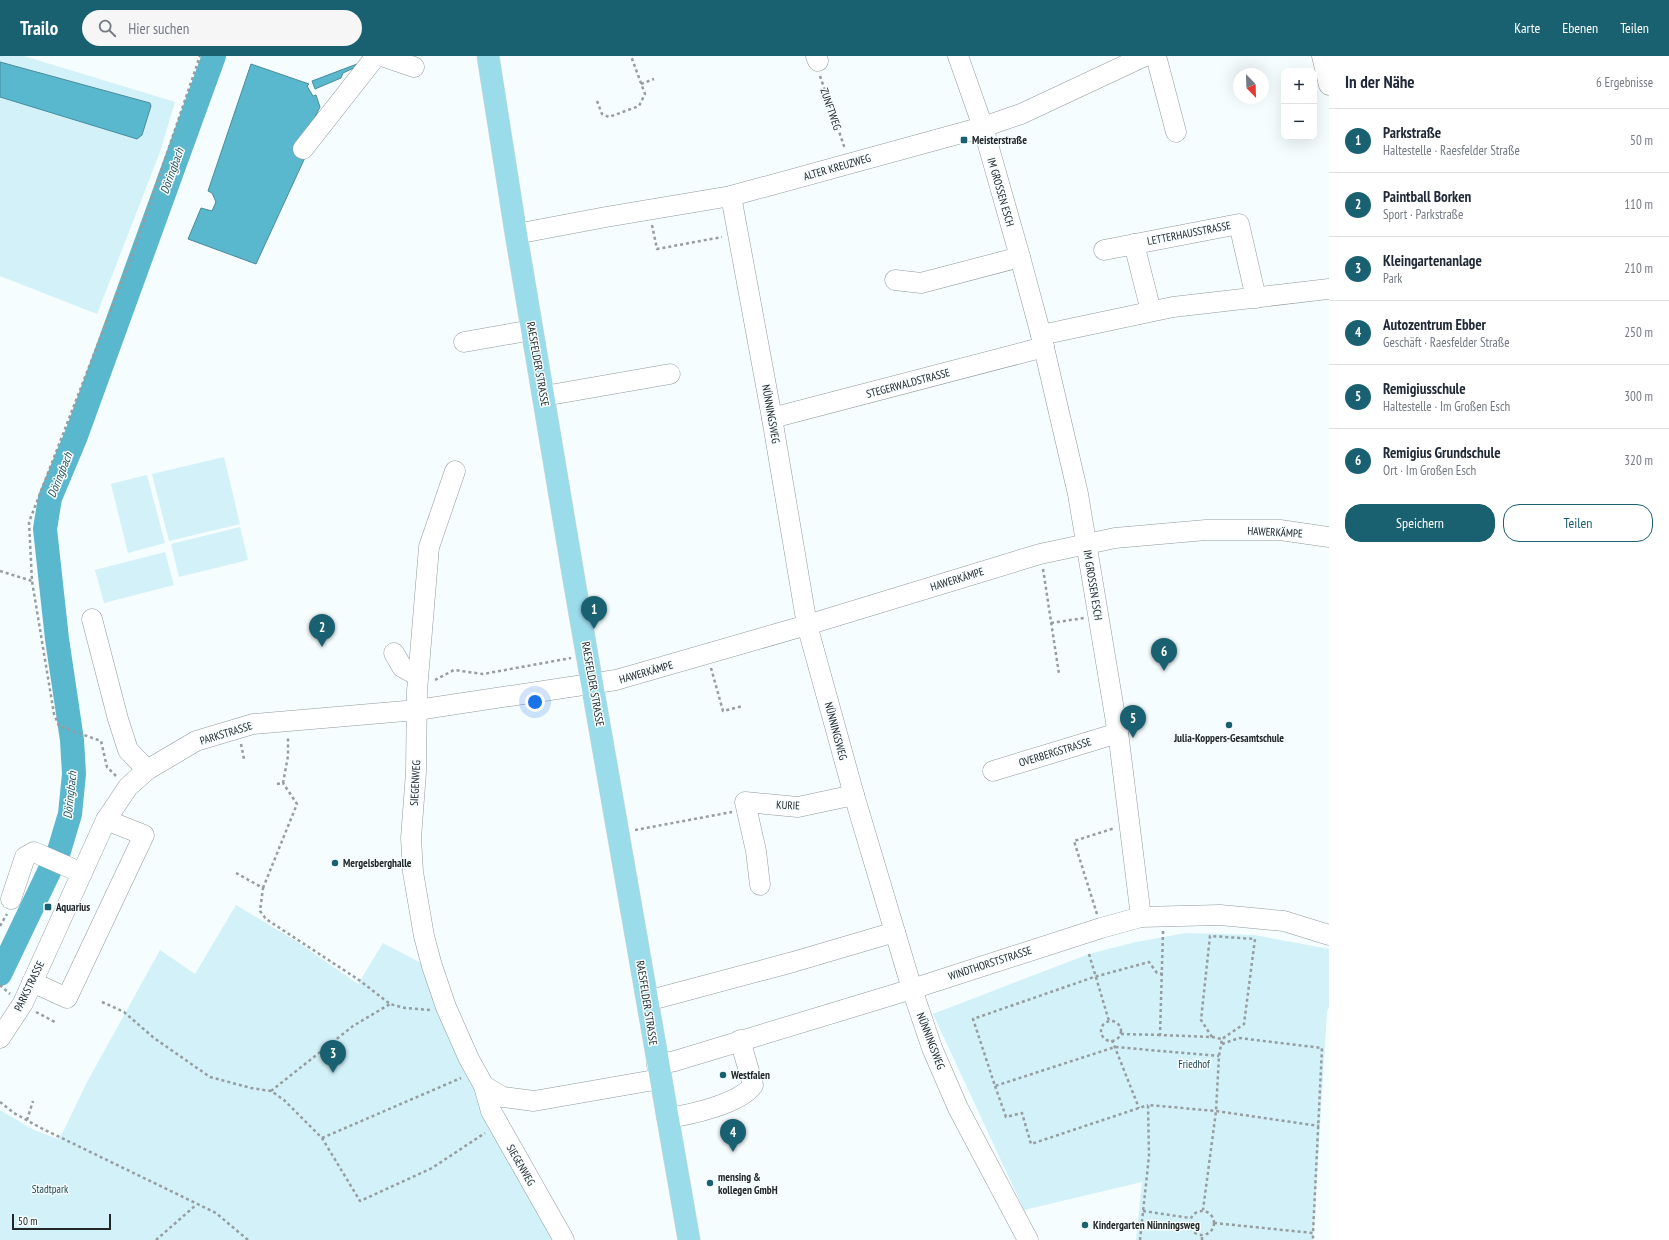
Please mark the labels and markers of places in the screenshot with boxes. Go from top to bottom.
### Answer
place label: Meisterstraße [972,133,1027,147]
marker: Meisterstraße [959,135,969,145]
pin: 1 [581,596,607,629]
pin: 2 [309,614,335,647]
pin: 6 [1151,638,1177,671]
pin: 5 [1120,705,1146,738]
marker: Julia-Koppers-Gesamtschule [1224,720,1234,730]
place label: Julia-Koppers-Gesamtschule [1173,731,1284,745]
place label: Mergelsberghalle [343,856,412,870]
marker: Mergelsberghalle [330,858,340,868]
place label: Aquarius [55,900,90,914]
marker: Aquarius [43,902,53,912]
pin: 3 [320,1040,346,1073]
place label: Westfalen [730,1068,770,1082]
marker: Westfalen [718,1070,728,1080]
pin: 4 [720,1119,746,1152]
place label: mensing & kollegen GmbH [718,1170,778,1197]
marker: mensing & kollegen GmbH [705,1178,715,1188]
place label: Kindergarten Nünningsweg [1093,1218,1200,1232]
marker: Kindergarten Nünningsweg [1080,1220,1090,1230]

